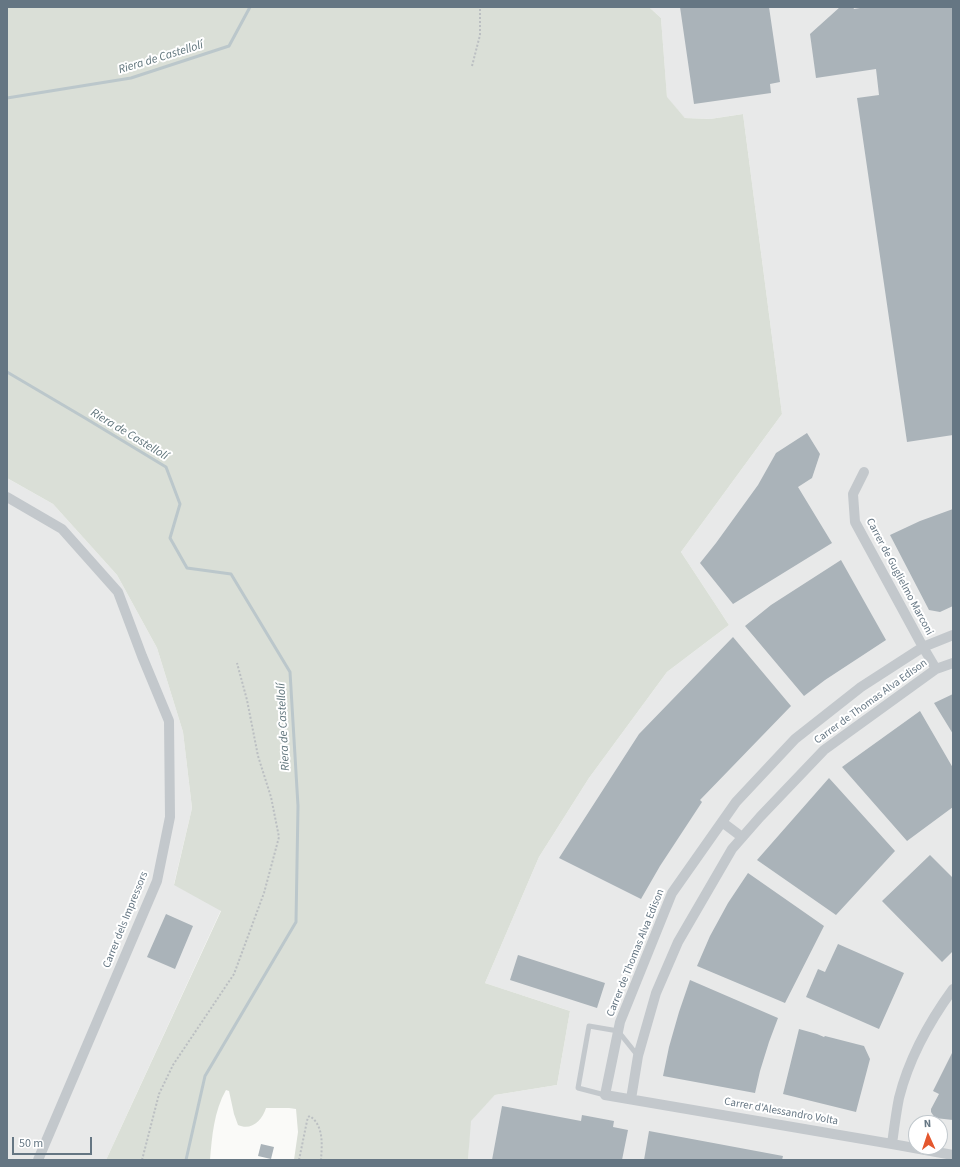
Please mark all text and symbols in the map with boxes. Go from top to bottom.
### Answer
water label: Riera de Castellolí [117,38,205,78]
water label: Riera de Castellolí [88,406,170,464]
street label: Carrer de Guglielmo Marconi [863,516,935,638]
street label: Carrer de Thomas Alva Edison [812,657,930,747]
water label: Riera de Castellolí [275,683,293,771]
street label: Carrer dels Impressors [101,870,151,970]
street label: Carrer de Thomas Alva Edison [604,887,668,1019]
street label: Carrer d'Alessandro Volta [723,1095,839,1129]
north arrow [908,1115,948,1155]
text: N [923,1116,931,1131]
scale bar [14,1129,94,1155]
text: 50 m [19,1135,43,1152]

